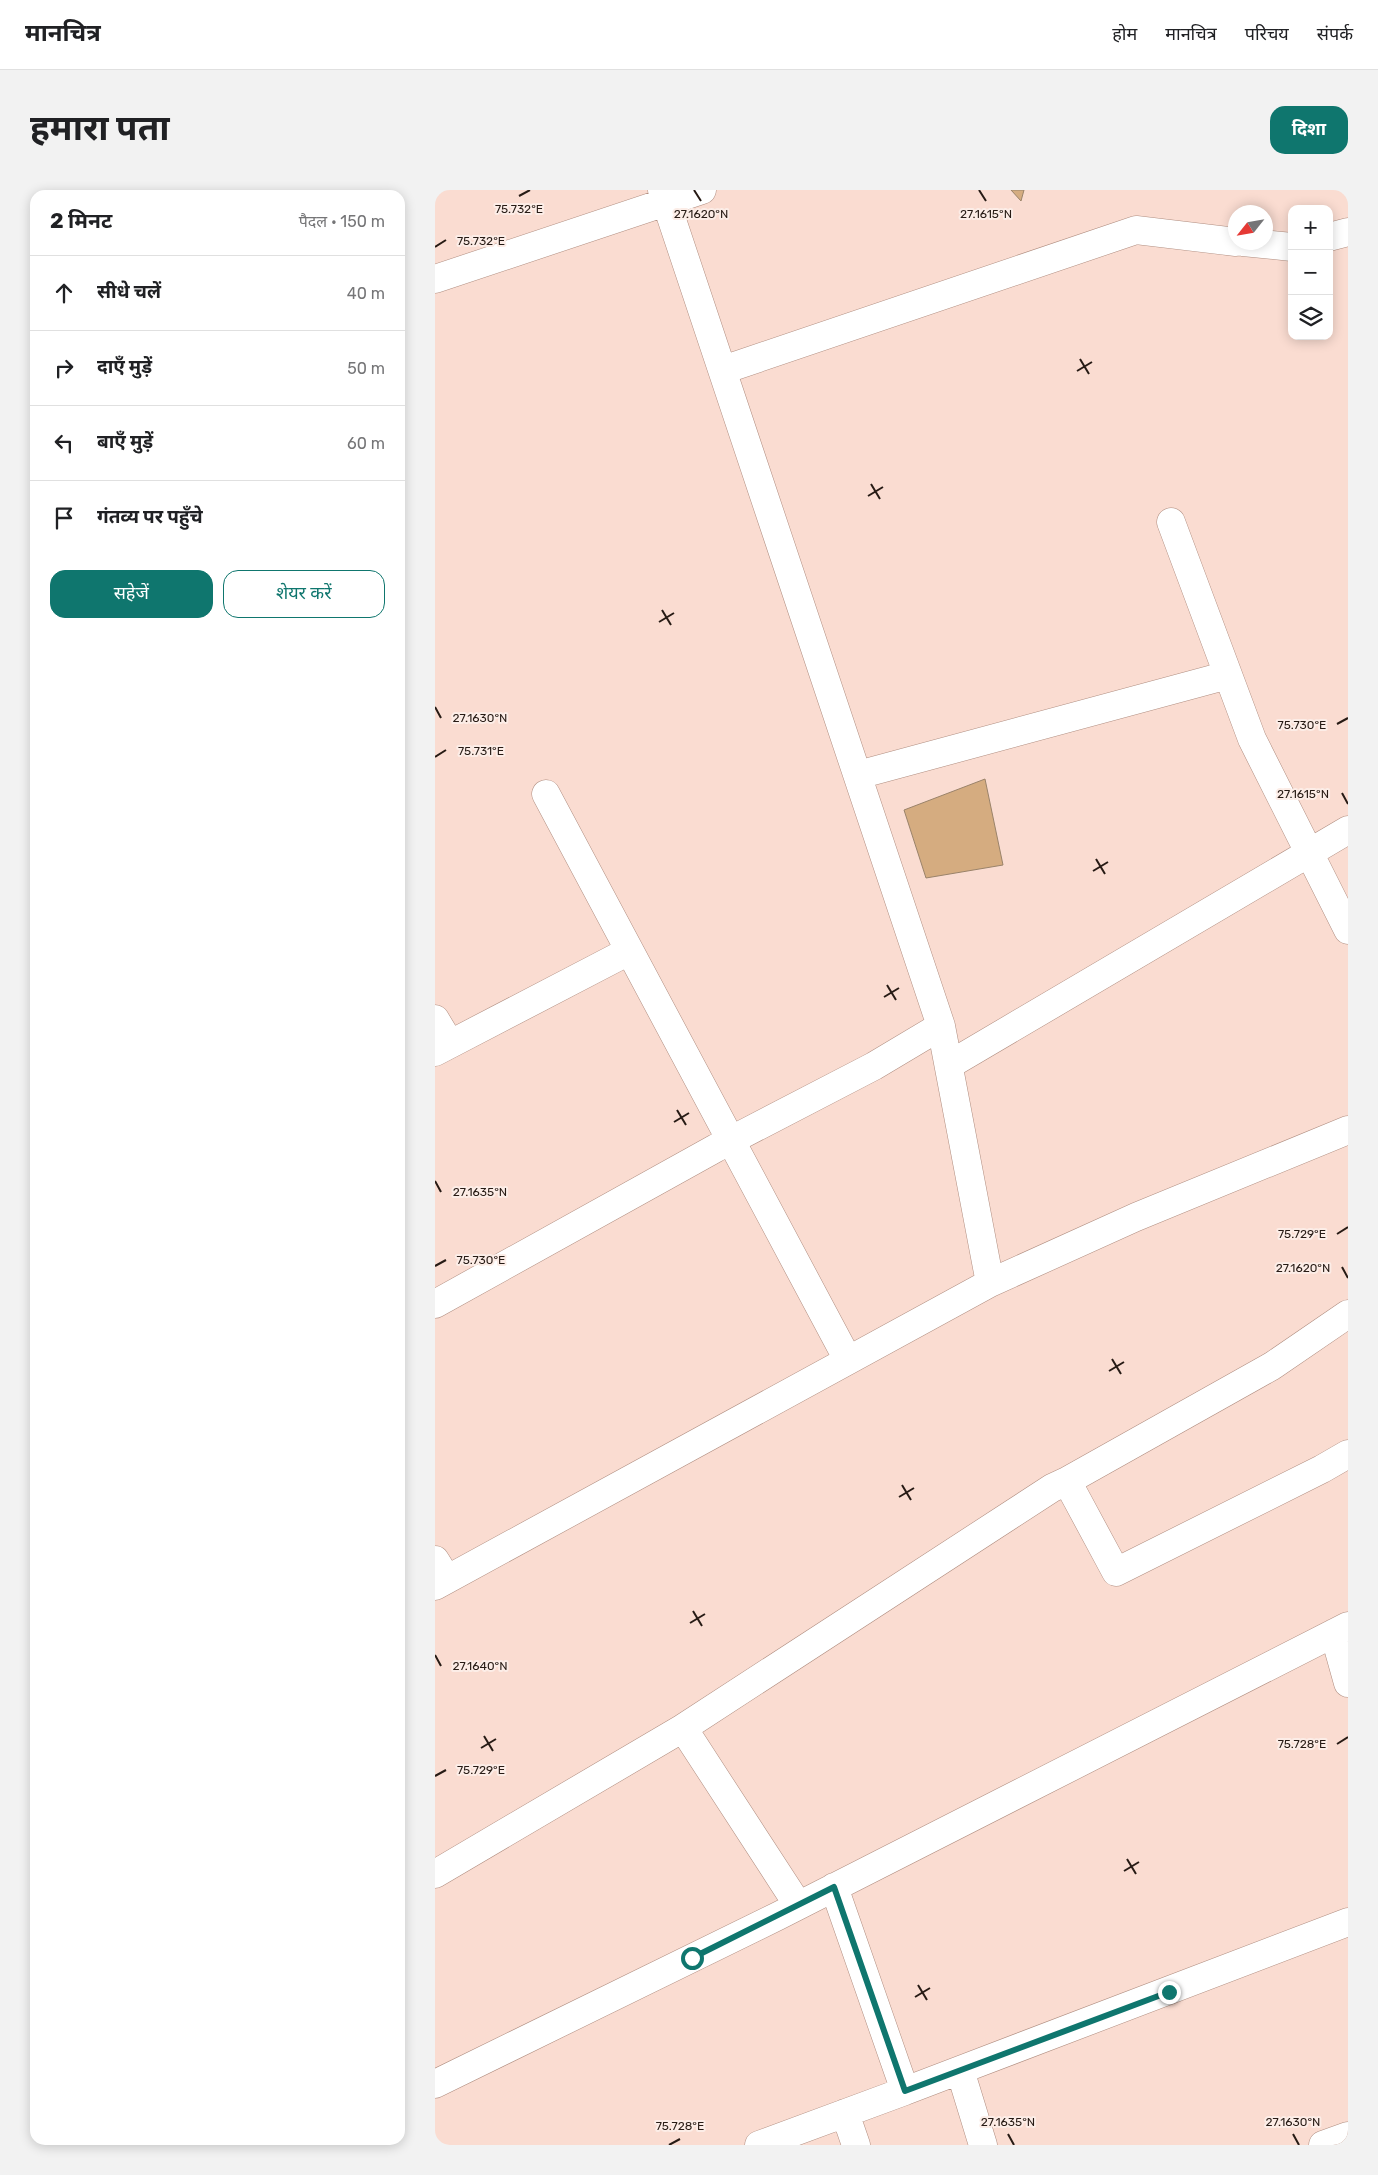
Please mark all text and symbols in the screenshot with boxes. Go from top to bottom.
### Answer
text: मानचित्र [25,19,101,47]
text: होम [1112,23,1137,45]
text: मानचित्र [1165,23,1217,45]
text: परिचय [1245,23,1289,45]
text: संपर्क [1317,23,1353,45]
button: दिशा [1270,106,1348,154]
text: हमारा पता [30,107,170,149]
text: 75.732°E [495,202,543,216]
north arrow [1228,205,1273,250]
map controls [1288,205,1333,340]
button: + [1288,205,1333,250]
text: 27.1620°N [674,207,728,221]
text: 27.1615°N [960,207,1012,221]
text: 2 मिनट [50,208,112,233]
text: पैदल · 150 m [299,212,385,231]
text: 75.732°E [457,234,505,248]
button: − [1288,250,1333,295]
icon: ahead [50,279,78,307]
text: सीधे चलें [97,280,161,303]
text: 40 m [347,284,385,303]
button: layers [1288,295,1333,340]
icon: right [50,354,78,382]
text: दाएँ मुड़ें [97,355,152,378]
text: 50 m [347,359,385,378]
icon: left [50,429,78,457]
text: बाएँ मुड़ें [97,430,153,453]
text: 60 m [347,434,385,453]
icon: arrive [50,504,78,532]
text: गंतव्य पर पहुँचे [97,505,203,528]
button: सहेजें [50,570,213,618]
button: शेयर करें [223,570,385,618]
text: 27.1630°N [453,711,507,725]
text: 75.730°E [1278,718,1326,732]
text: 75.731°E [458,744,504,758]
text: 27.1615°N [1277,787,1329,801]
text: 27.1635°N [453,1185,507,1199]
text: 75.729°E [1278,1227,1326,1241]
text: 75.730°E [457,1253,505,1267]
text: 27.1620°N [1276,1261,1330,1275]
text: 27.1640°N [452,1659,508,1673]
text: 75.728°E [1278,1737,1326,1751]
text: 75.729°E [457,1763,505,1777]
route start [681,1947,704,1970]
route end [1158,1981,1181,2004]
text: 27.1635°N [981,2115,1035,2129]
text: 27.1630°N [1266,2115,1320,2129]
text: 75.728°E [656,2119,704,2133]

